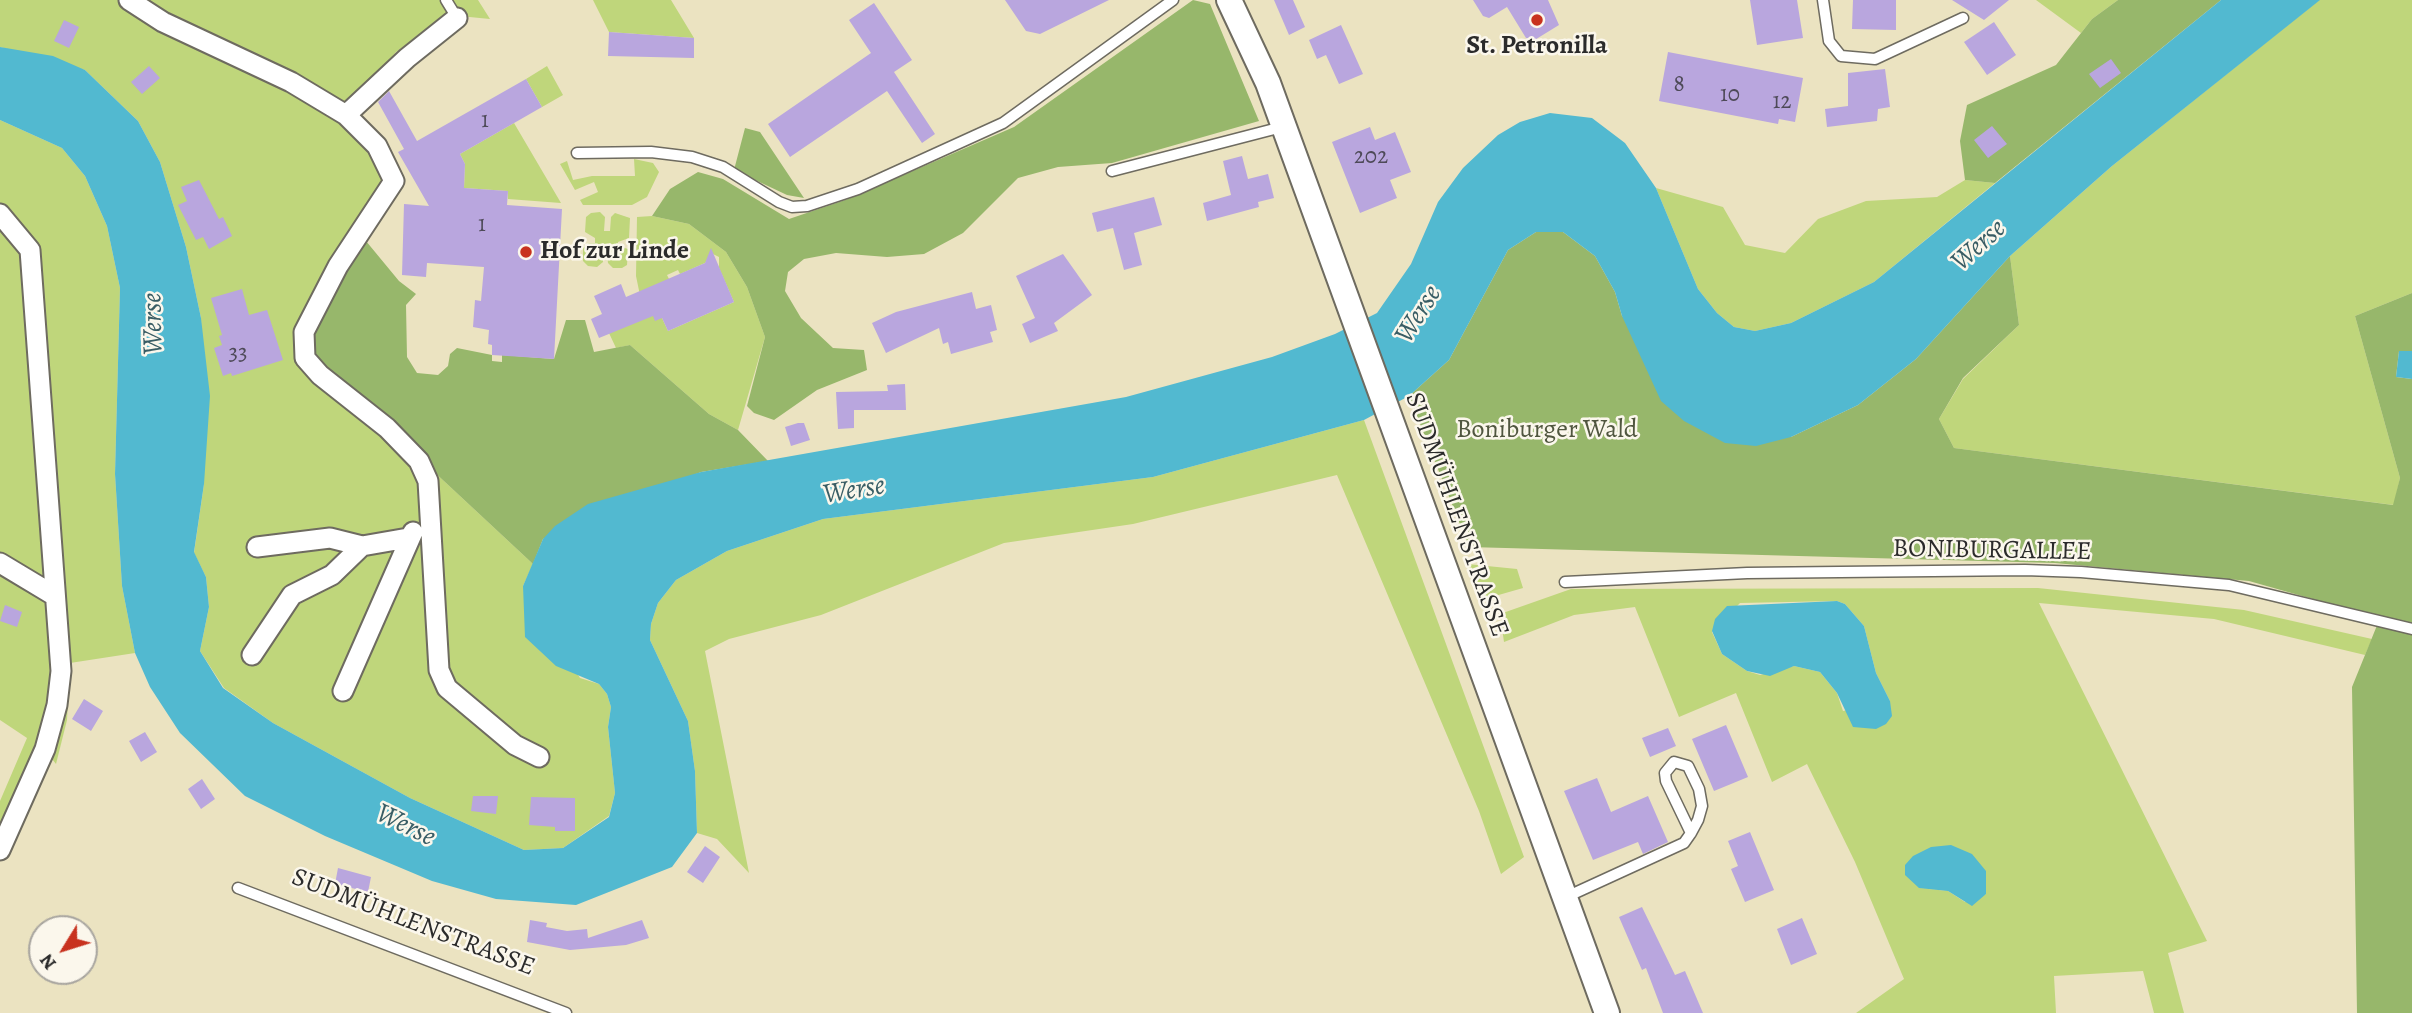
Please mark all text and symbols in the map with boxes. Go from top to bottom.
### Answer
marker: St. Petronilla [1529,12,1545,28]
place label: St. Petronilla [1466,31,1608,63]
house number: 8 [1673,71,1685,99]
house number: 10 [1720,81,1740,109]
house number: 12 [1773,88,1791,116]
house number: 1 [481,107,489,135]
house number: 202 [1354,143,1388,171]
house number: 1 [478,211,486,239]
water label: Werse [1945,213,2013,279]
place label: Hof zur Linde [540,236,689,268]
marker: Hof zur Linde [518,244,534,260]
water label: Werse [1388,280,1450,350]
water label: Werse [137,293,171,355]
house number: 33 [228,340,248,368]
street label: SUDMÜHLENSTRASSE [1397,389,1515,641]
park label: Boniburger Wald [1456,415,1638,447]
water label: Werse [821,470,887,512]
street label: BONIBURGALLEE [1892,534,2092,568]
water label: Werse [370,797,440,855]
street label: SUDMÜHLENSTRASSE [287,862,539,984]
north arrow [28,915,98,985]
text: N [34,948,63,975]

